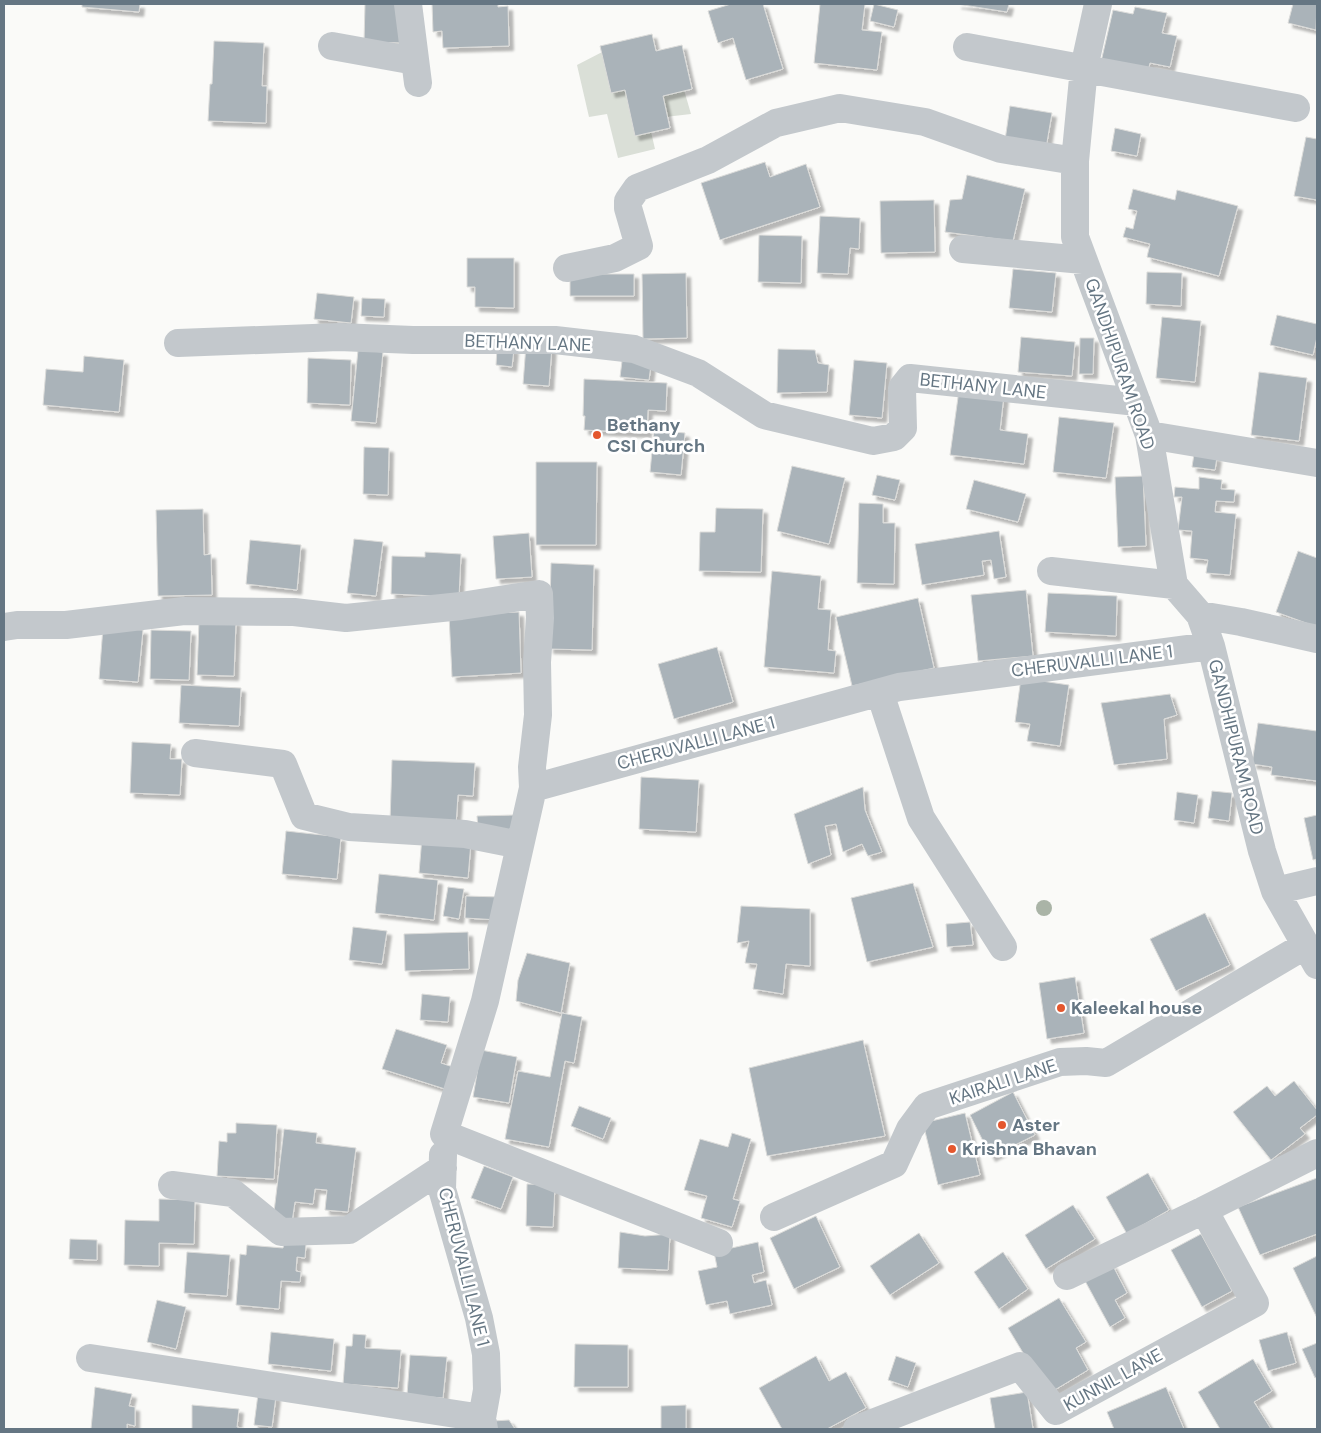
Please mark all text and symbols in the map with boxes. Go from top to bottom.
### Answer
street label: GANDHIPURAM ROAD [1079,275,1161,453]
street label: BETHANY LANE [464,329,592,357]
street label: BETHANY LANE [919,367,1047,405]
place label: Bethany CSI Church [607,413,705,458]
marker: Bethany CSI Church [591,429,603,441]
street label: CHERUVALLI LANE 1 [1010,639,1174,683]
street label: GANDHIPURAM ROAD [1203,657,1269,837]
street label: CHERUVALLI LANE 1 [614,710,778,776]
place label: Kaleekal house [1071,996,1203,1020]
marker: Kaleekal house [1055,1002,1067,1014]
street label: KAIRALI LANE [946,1053,1060,1111]
place label: Aster [1012,1113,1060,1137]
marker: Aster [996,1119,1008,1131]
place label: Krishna Bhavan [962,1137,1097,1161]
marker: Krishna Bhavan [946,1143,958,1155]
street label: CHERUVALLI LANE 1 [433,1185,495,1349]
street label: KUNNIL LANE [1059,1343,1167,1417]

